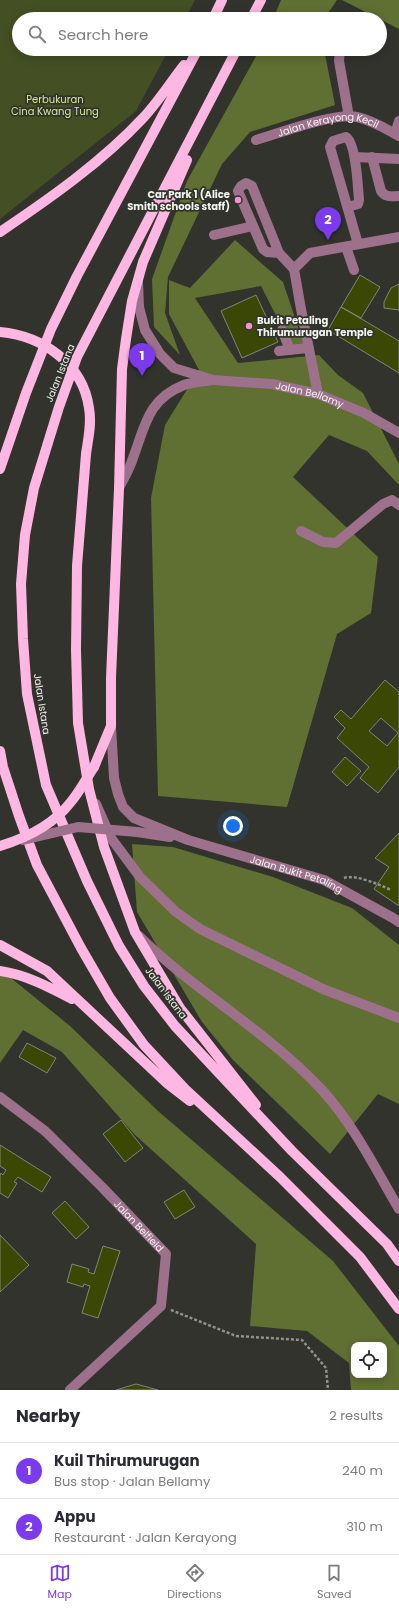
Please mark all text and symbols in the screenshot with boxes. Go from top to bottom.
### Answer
search box [12,12,387,56]
icon: search [26,23,48,45]
text: Search here [58,24,148,45]
park label: Perbukuran Cina Kwang Tung [11,92,99,119]
street label: Jalan Kerayong Kecil [275,109,382,140]
place label: Car Park 1 (Alice Smith schools staff) [127,187,230,214]
marker: Car Park 1 (Alice Smith schools staff) [233,195,243,205]
pin: 2 [315,207,341,240]
place label: Bukit Petaling Thirumurugan Temple [257,313,373,340]
marker: Bukit Petaling Thirumurugan Temple [244,321,254,331]
street label: Jalan Istana [42,342,78,404]
pin: 1 [129,343,155,376]
street label: Jalan Bellamy [274,378,346,411]
street label: Jalan Istana [30,672,54,736]
your location [223,816,243,836]
street label: Jalan Bukit Petaling [248,851,346,896]
street label: Jalan Istana [141,964,191,1022]
street label: Jalan Belfield [111,1197,167,1255]
map controls [351,1342,387,1378]
button: locate [351,1342,387,1378]
text: Nearby [16,1404,80,1428]
text: 2 results [329,1406,383,1425]
text: Kuil Thirumurugan [54,1450,200,1471]
text: 1 [27,1461,31,1480]
text: 240 m [342,1461,383,1480]
text: Bus stop · Jalan Bellamy [54,1472,210,1491]
text: Appu [54,1506,96,1527]
text: 2 [25,1517,33,1536]
text: 310 m [346,1517,383,1536]
text: Restaurant · Jalan Kerayong [54,1528,237,1547]
tab: Map [48,1562,72,1603]
tab: Directions [167,1562,222,1603]
tab: Saved [317,1562,351,1603]

